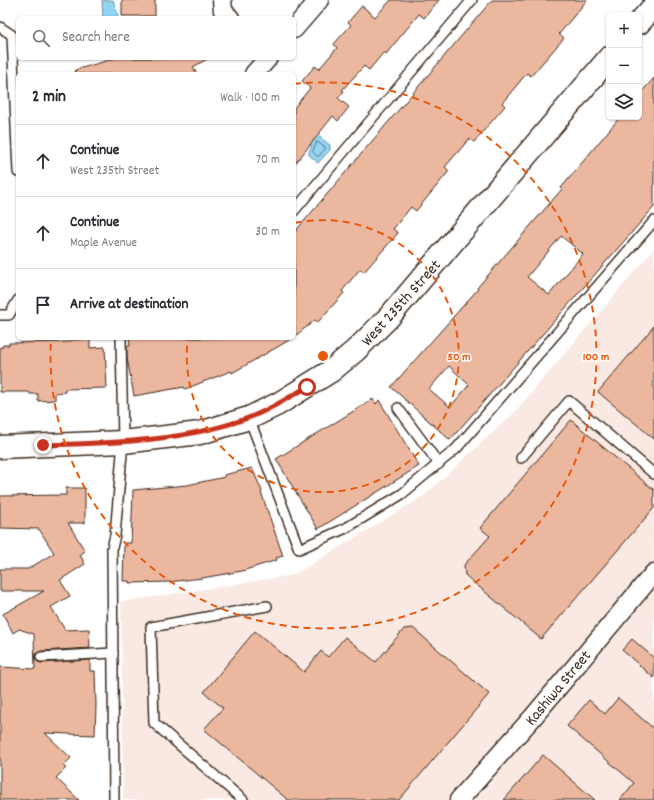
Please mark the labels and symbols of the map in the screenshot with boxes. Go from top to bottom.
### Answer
street label: West 235th Street [357,255,447,352]
centre of rings [316,349,330,363]
text: 50 m [447,349,471,366]
text: 100 m [583,349,609,366]
route start [298,378,316,396]
route end [34,436,52,454]
street label: Kashiwa Street [520,646,597,731]

